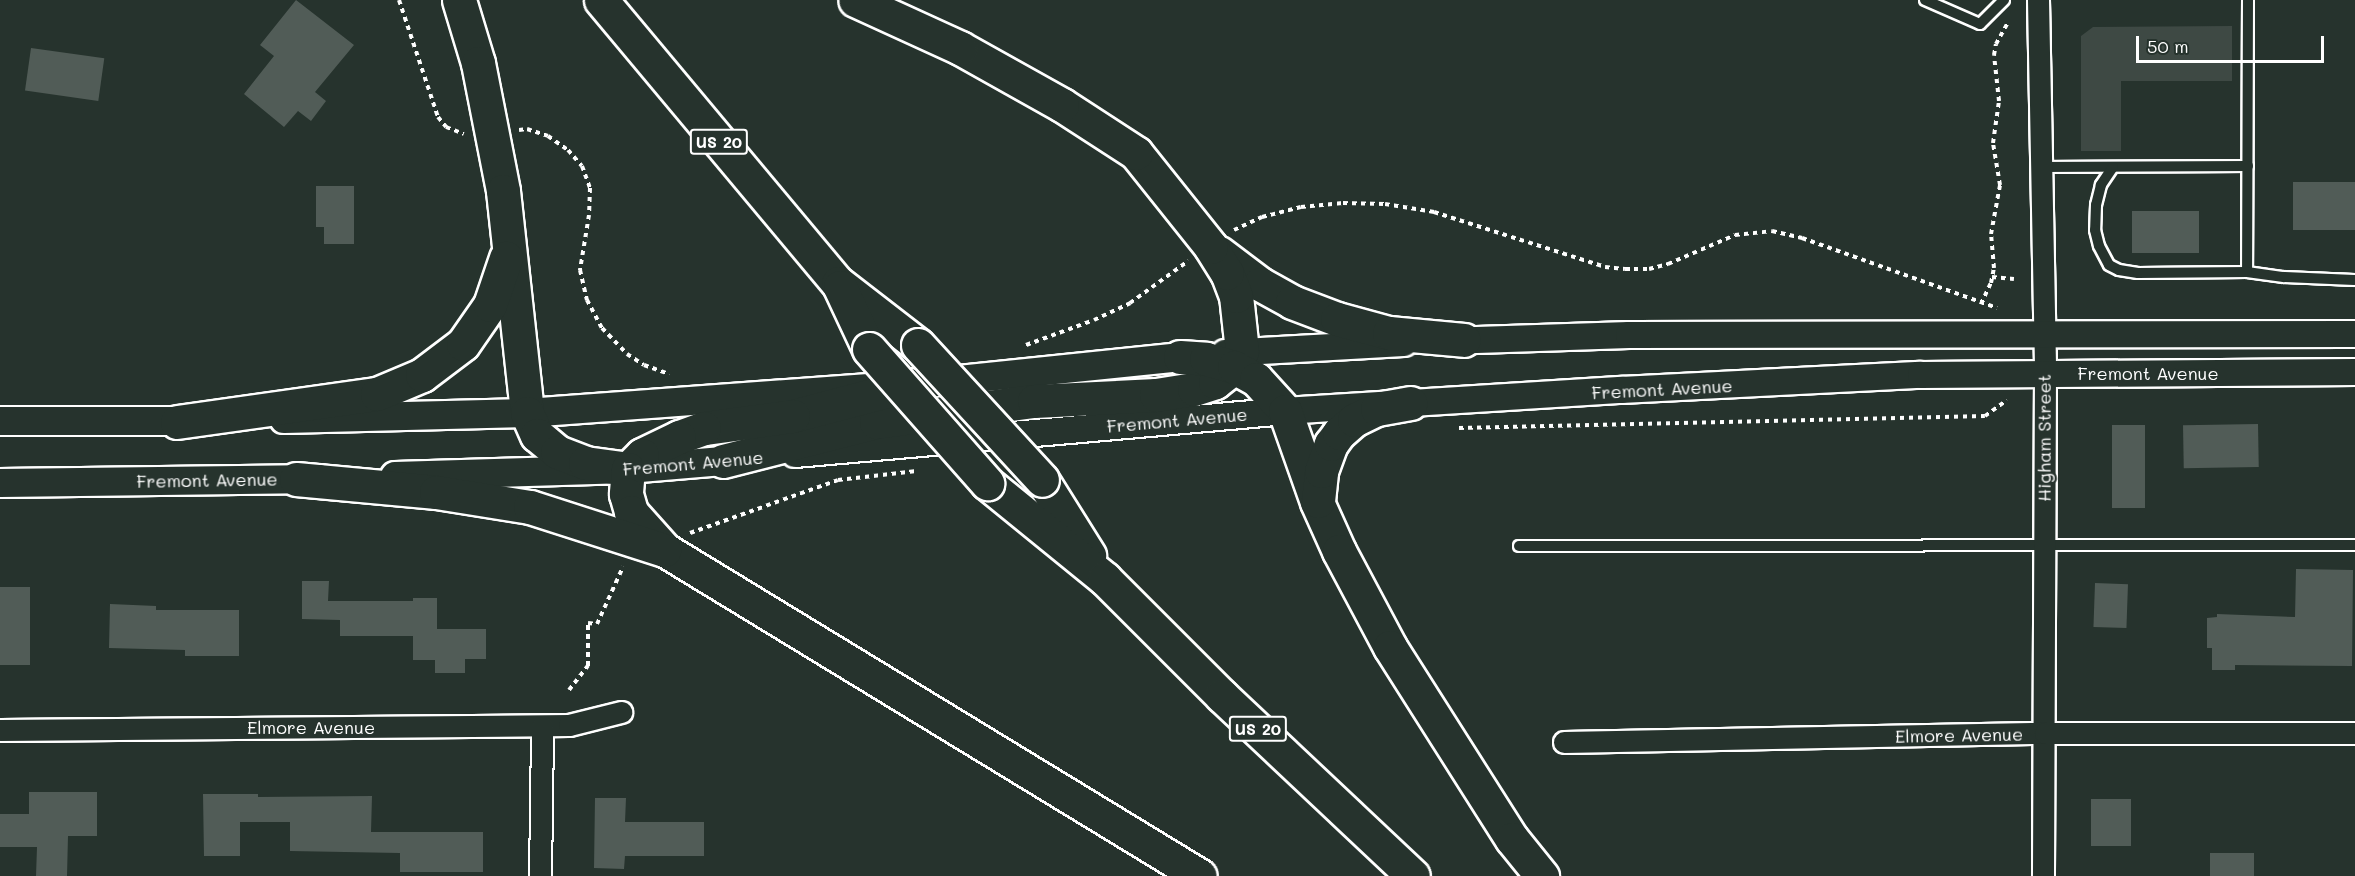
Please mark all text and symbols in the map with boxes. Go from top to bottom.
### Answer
scale bar [2139,24,2326,62]
text: 50 m [2147,34,2189,58]
road number: US 20 [689,129,749,155]
street label: Fremont Avenue [2077,362,2219,384]
street label: Higham Street [2033,374,2055,502]
street label: Fremont Avenue [1591,375,1733,403]
street label: Fremont Avenue [1106,403,1248,437]
street label: Fremont Avenue [622,446,764,480]
street label: Fremont Avenue [136,468,278,492]
street label: Elmore Avenue [247,716,375,738]
road number: US 20 [1228,716,1288,742]
street label: Elmore Avenue [1895,723,2023,747]

